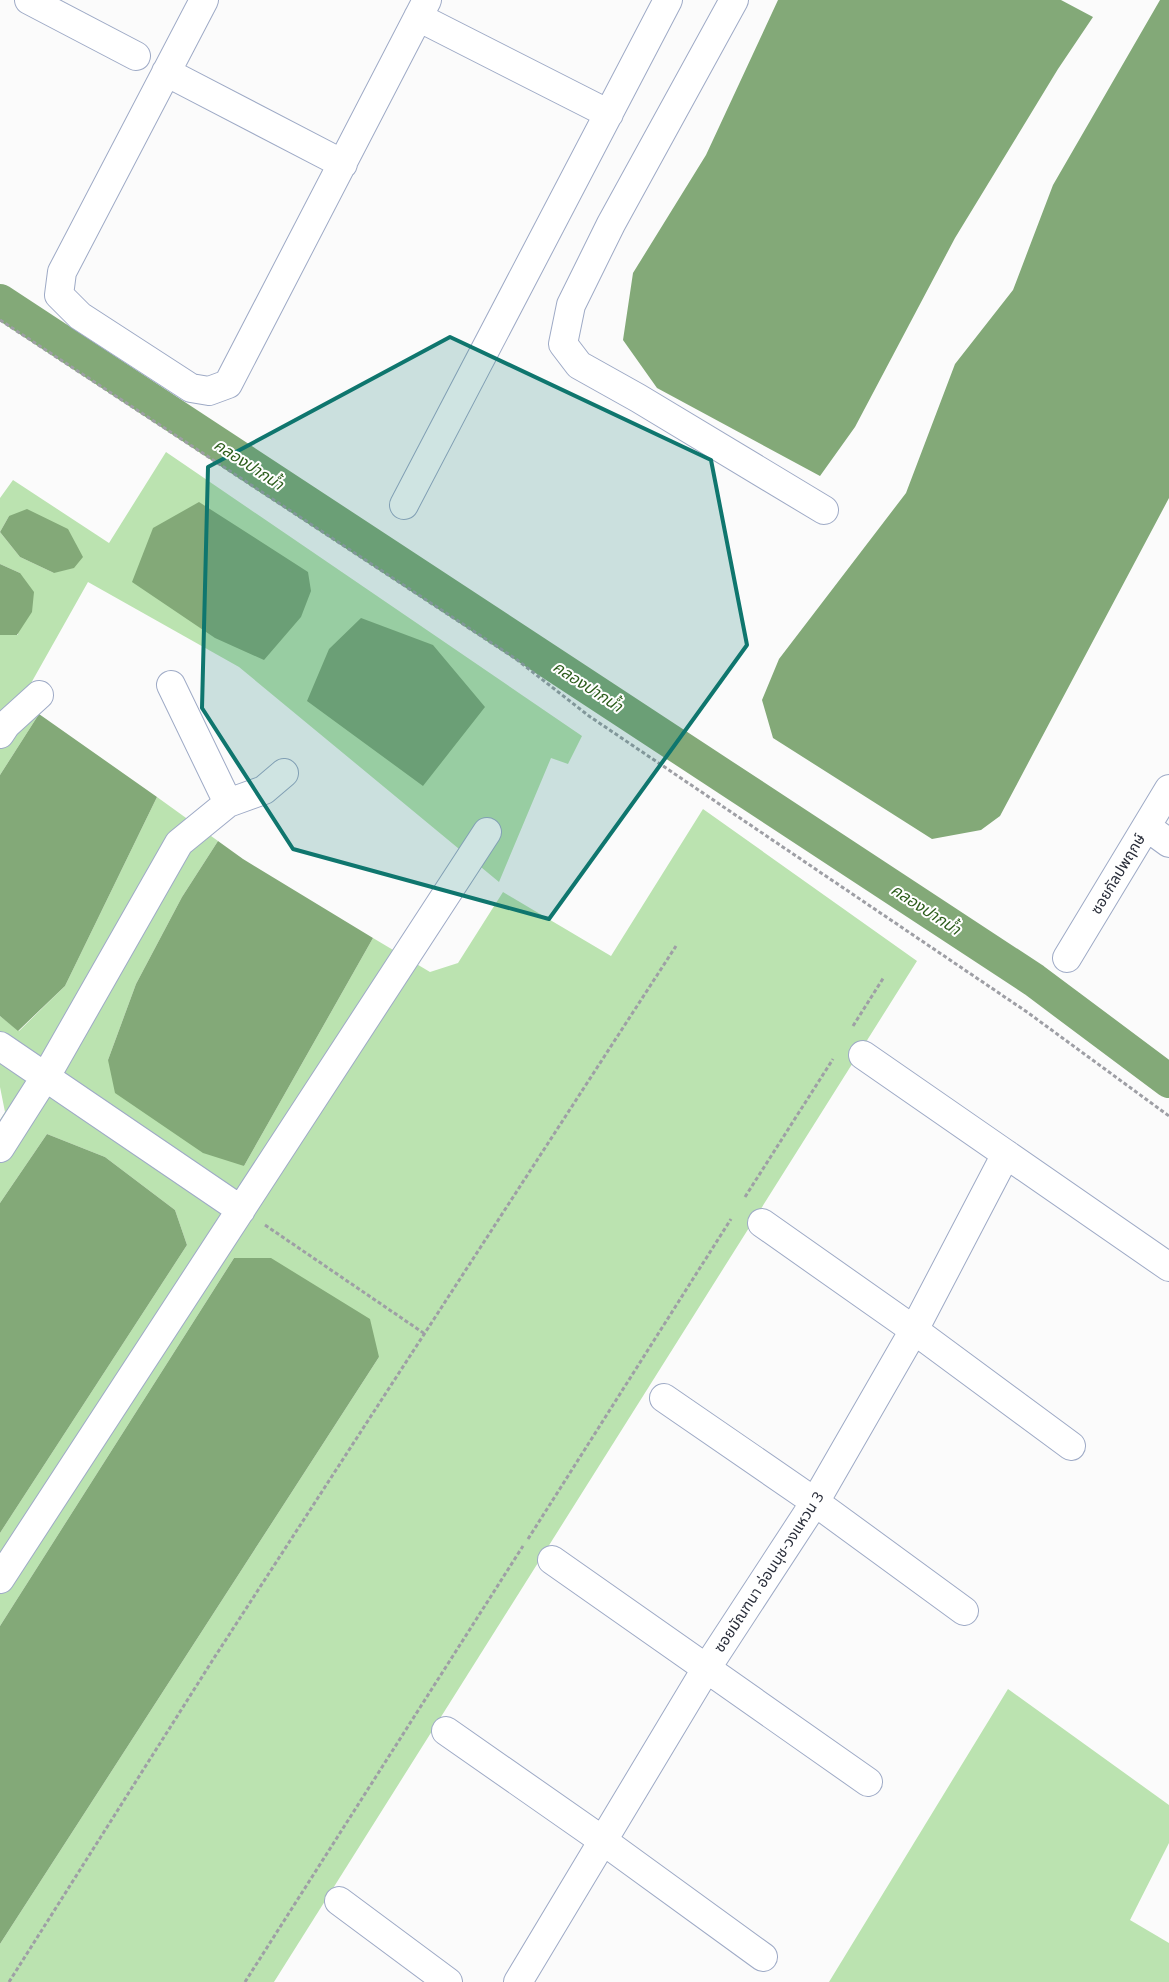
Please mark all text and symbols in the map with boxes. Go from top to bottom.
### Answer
water label: คลองปากน้ำ [210,433,289,496]
water label: คลองปากน้ำ [549,655,628,718]
street label: ซอยกัลปพฤกษ์ [1085,829,1149,917]
water label: คลองปากน้ำ [887,878,966,941]
street label: ซอยมัณฑนา อ่อนนุช-วงแหวน 3 [709,1487,828,1656]

